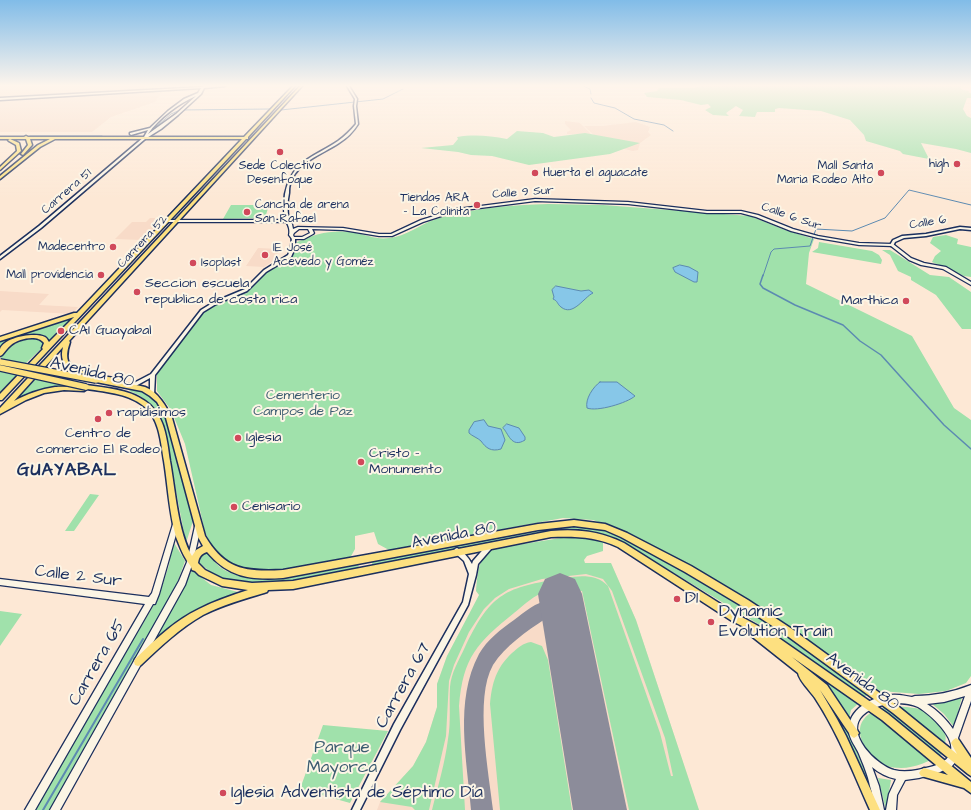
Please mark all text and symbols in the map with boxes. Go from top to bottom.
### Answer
marker: Sede Colectivo Desenfoque [275,147,285,157]
place label: high [929,157,949,171]
place label: Sede Colectivo Desenfoque [239,159,321,187]
place label: Mall Santa Maria Rodeo Alto [777,159,873,187]
marker: high [952,159,962,169]
street label: Carrera 51 [39,166,95,218]
place label: Huerta el aguacate [543,166,648,180]
marker: Huerta el aguacate [530,168,540,178]
marker: Mall Santa Maria Rodeo Alto [876,168,886,178]
street label: Calle 9 Sur [492,184,554,202]
place label: Tiendas ARA - La Colinita [400,191,469,219]
place label: Cancha de arena San Rafael [255,198,349,226]
marker: Tiendas ARA - La Colinita [472,200,482,210]
street label: Calle 6 Sur [759,200,823,234]
marker: Cancha de arena San Rafael [242,207,252,217]
street label: Carrera 52 [115,213,171,271]
street label: Calle 6 [909,213,947,233]
place label: Madecentro [38,240,105,254]
place label: IE José Acevedo y Goméz [273,241,373,269]
marker: Madecentro [108,242,118,252]
marker: IE José Acevedo y Goméz [260,250,270,260]
place label: Isoplast [201,256,241,270]
marker: Isoplast [188,258,198,268]
place label: Mall providencia [6,268,93,282]
marker: Mall providencia [96,270,106,280]
place label: Seccion escuela republica de costa rica [145,276,297,308]
marker: Seccion escuela republica de costa rica [132,287,142,297]
place label: Marthica [841,293,898,309]
marker: Marthica [901,296,911,306]
place label: CAI Guayabal [69,323,152,339]
marker: CAI Guayabal [56,326,66,336]
street label: Avenida 80 [48,353,136,393]
park label: Cementerio Campos de Paz [253,388,353,420]
place label: rapidisimos [117,405,186,421]
marker: rapidisimos [104,408,114,418]
marker: Centro de comercio El Rodeo [93,414,103,424]
place label: Centro de comercio El Rodeo [36,426,160,458]
place label: Iglesia [246,430,281,446]
marker: Iglesia [233,433,243,443]
place label: Cristo - Monumento [369,446,442,478]
marker: Cristo - Monumento [356,457,366,467]
district label: GUAYABAL [17,460,117,482]
place label: Cenisario [242,499,300,515]
marker: Cenisario [229,502,239,512]
street label: Avenida 80 [410,518,498,554]
street label: Calle 2 Sur [33,562,123,592]
place label: D1 [685,589,698,609]
marker: D1 [672,594,682,604]
place label: Dynamic Evolution Train [719,602,833,642]
street label: Carrera 65 [65,616,131,710]
marker: Dynamic Evolution Train [706,617,716,627]
street label: Carrera 67 [372,640,436,732]
street label: Avenida 80 [821,649,903,715]
park label: Parque Mayorca [307,738,377,778]
place label: Iglesia Adventista de Séptimo Día [231,783,483,803]
marker: Iglesia Adventista de Séptimo Día [218,788,228,798]

